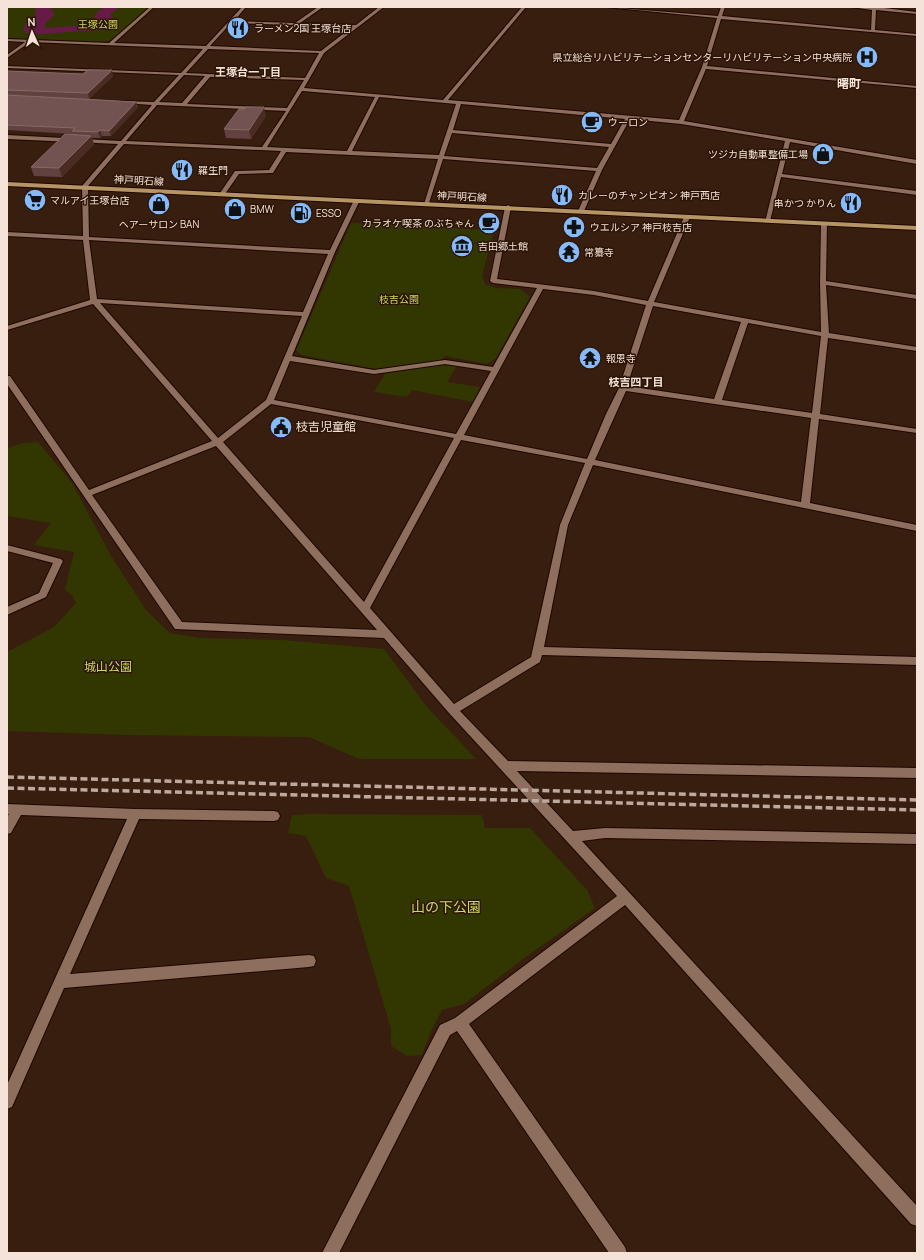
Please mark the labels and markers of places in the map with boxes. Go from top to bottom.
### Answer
restaurant icon: ラーメン2国 王塚台店 [225,15,251,41]
place label: ラーメン2国 王塚台店 [254,21,351,35]
hospital icon: 県立総合リハビリテーションセンターリハビリテーション中央病院 [854,44,880,70]
place label: 県立総合リハビリテーションセンターリハビリテーション中央病院 [552,50,852,64]
cafe icon: ウーロン [579,109,605,135]
place label: ウーロン [608,115,648,129]
shop icon: ツジカ自動車整備工場 [810,141,836,167]
place label: ツジカ自動車整備工場 [708,147,808,161]
restaurant icon: 羅生門 [169,157,195,183]
place label: 羅生門 [198,163,228,177]
restaurant icon: カレーのチャンピオン 神戸西店 [549,182,575,208]
supermarket icon: マルアイ王塚台店 [22,187,48,213]
place label: カレーのチャンピオン 神戸西店 [578,188,720,202]
restaurant icon: 串かつ かりん [838,190,864,216]
shop icon: ヘアーサロン BAN [146,191,172,217]
place label: マルアイ王塚台店 [50,193,130,207]
shop icon: BMW [222,196,248,222]
place label: 串かつ かりん [774,196,836,210]
fuel station icon: ESSO [288,200,314,226]
place label: BMW [250,202,275,216]
place label: ESSO [316,206,341,220]
cafe icon: カラオケ喫茶 のぶちゃん [476,210,502,236]
pharmacy icon: ウエルシア 神戸枝吉店 [561,214,587,240]
place label: カラオケ喫茶 のぶちゃん [362,216,474,230]
place label: ヘアーサロン BAN [119,217,199,231]
place label: ウエルシア 神戸枝吉店 [590,220,692,234]
museum icon: 吉田郷土館 [449,233,475,259]
place label: 吉田郷土館 [478,239,528,253]
temple icon: 常纂寺 [556,239,582,265]
place label: 常纂寺 [584,245,614,259]
temple icon: 報恩寺 [577,345,603,371]
place label: 報恩寺 [606,351,636,365]
public building icon: 枝吉児童館 [268,414,294,440]
place label: 枝吉児童館 [296,418,356,435]

